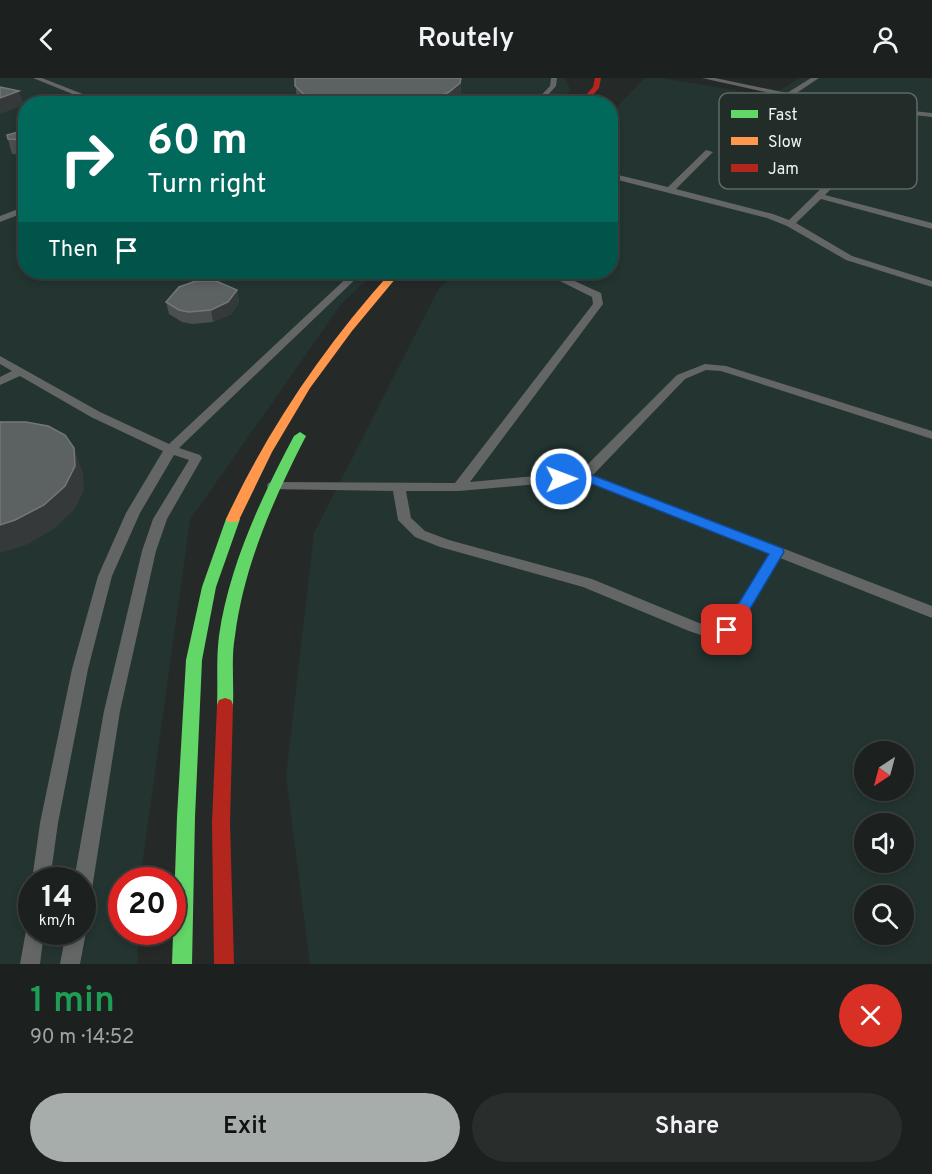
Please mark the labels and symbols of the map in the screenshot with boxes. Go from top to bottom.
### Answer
legend [719,93,917,189]
text: Fast [768,106,798,126]
text: Slow [768,133,802,153]
text: Jam [768,160,799,180]
position arrow [529,447,593,511]
pin [701,604,752,655]
north arrow [854,741,914,801]
speed limit sign: 20 [108,867,186,945]

